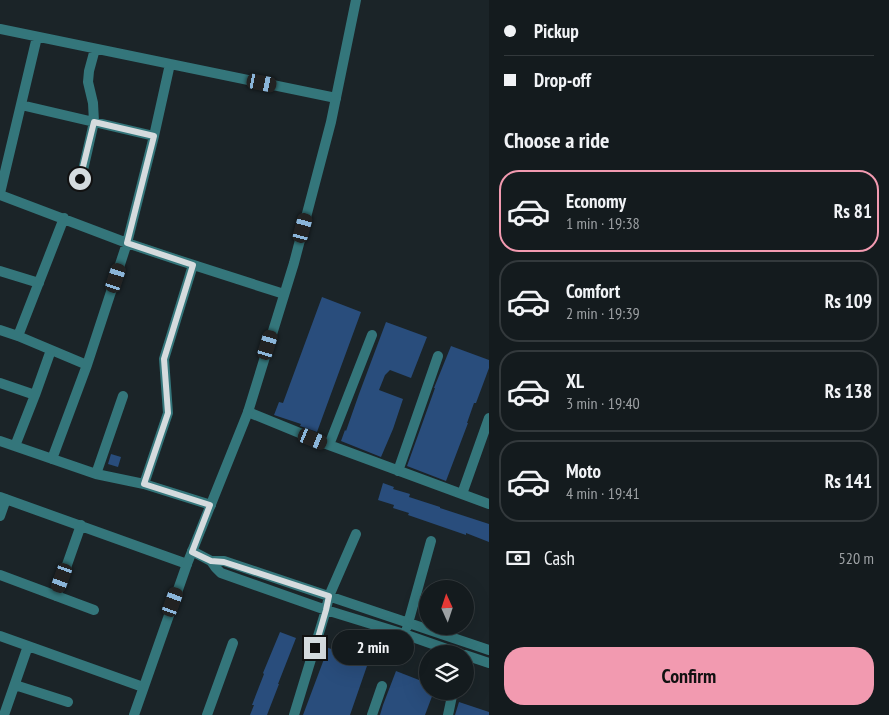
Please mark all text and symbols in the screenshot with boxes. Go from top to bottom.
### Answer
text: Pickup [534,19,579,43]
text: Drop-off [534,68,591,92]
car [245,73,278,93]
text: Choose a ride [504,126,609,154]
route start [69,168,91,190]
icon: car [506,189,551,234]
text: Economy [566,189,626,213]
text: Rs 81 [834,199,872,223]
car [291,212,314,244]
text: 1 min · 19:38 [566,213,640,233]
car [104,261,127,295]
icon: car [506,279,551,324]
text: Comfort [566,279,620,303]
text: Rs 109 [825,289,872,313]
text: 2 min · 19:39 [566,303,640,323]
car [256,328,279,362]
icon: car [506,369,551,414]
text: XL [566,369,584,393]
text: Rs 138 [825,379,872,403]
text: 3 min · 19:40 [566,393,640,413]
car [296,426,329,452]
icon: car [506,459,551,504]
text: Moto [566,459,601,483]
text: Rs 141 [825,469,872,493]
text: 4 min · 19:41 [566,483,640,503]
icon: cash [504,544,532,572]
text: Cash [544,546,575,570]
text: 520 m [839,548,874,568]
car [49,561,74,595]
north arrow [419,580,474,635]
map controls [419,580,474,700]
car [160,585,185,619]
callout: 2 min [332,630,415,666]
route end [304,637,326,659]
text: 2 min [357,637,389,657]
button: layers [419,645,474,700]
button: Confirm [504,647,874,705]

